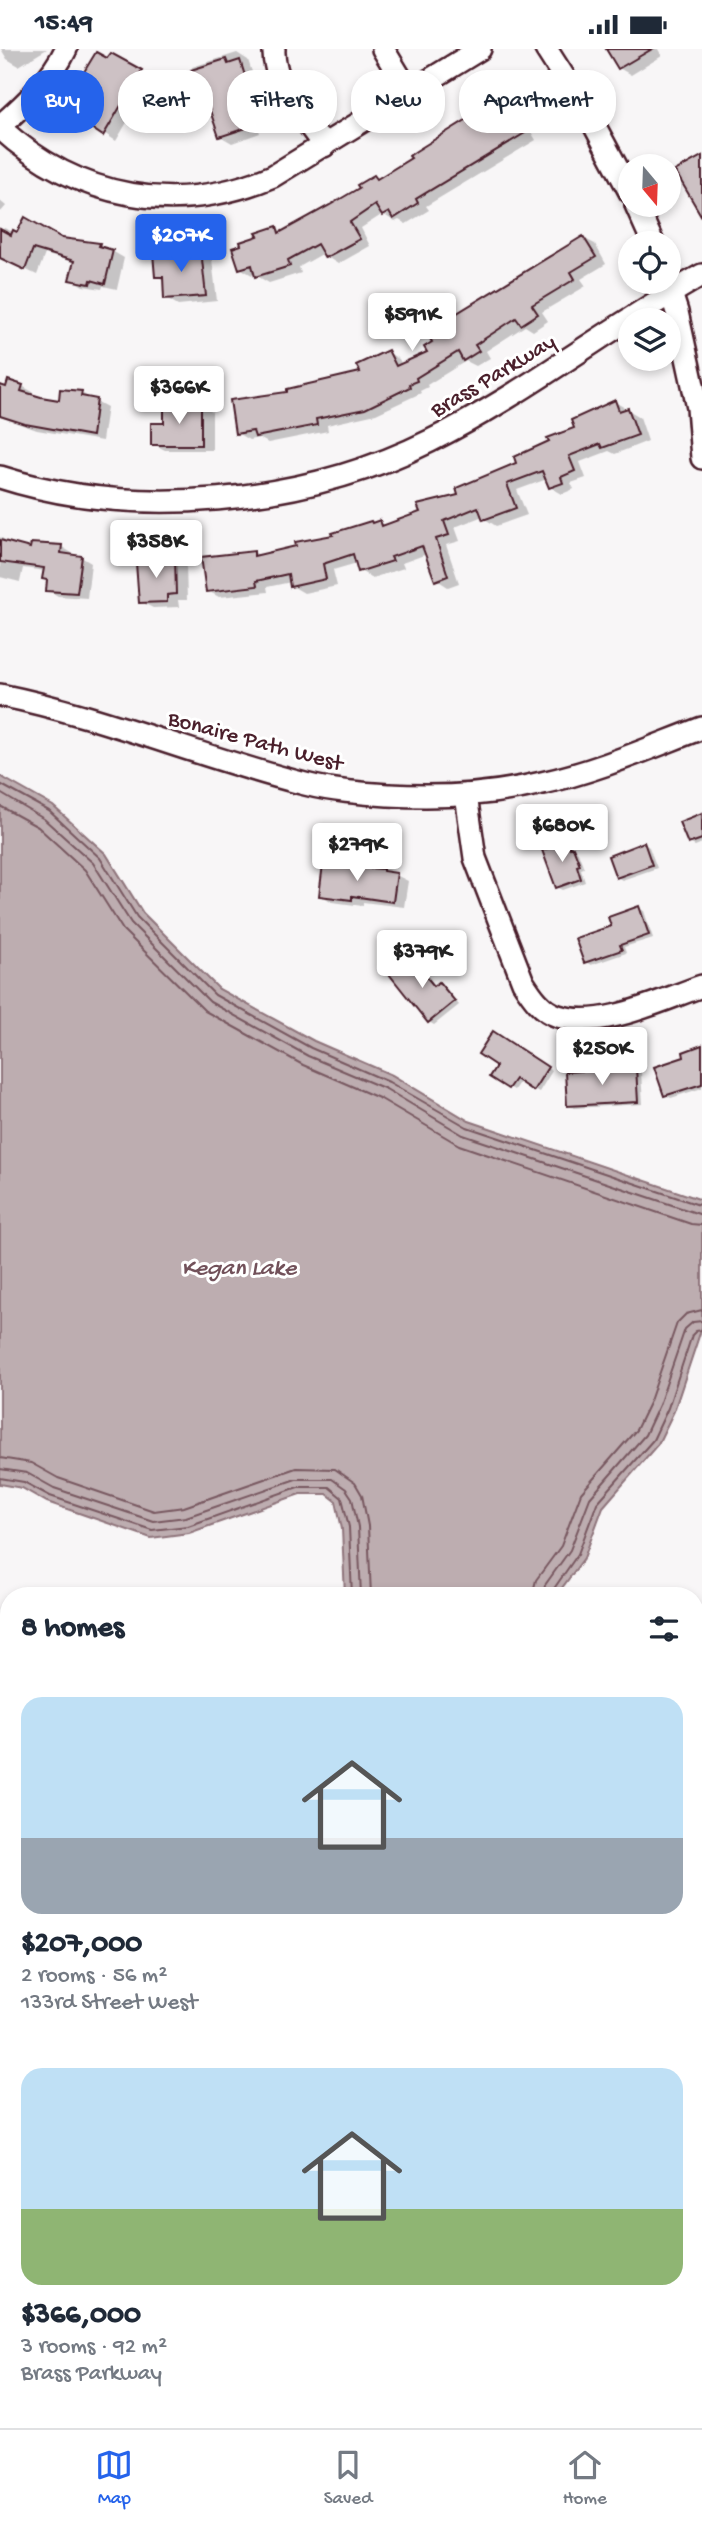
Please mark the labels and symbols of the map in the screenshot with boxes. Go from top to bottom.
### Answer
north arrow [618,154,681,217]
pin: $207K [132,215,230,274]
pin: $591K [363,293,461,353]
street label: Brass Parkway [426,329,561,425]
pin: $366K [130,367,228,426]
pin: $358K [107,521,205,580]
street label: Bonaire Path West [164,706,347,779]
pin: $680K [513,805,611,864]
pin: $279K [308,823,406,883]
pin: $379K [373,930,471,990]
pin: $250K [553,1027,651,1087]
water label: Kegan Lake [182,1255,298,1284]

